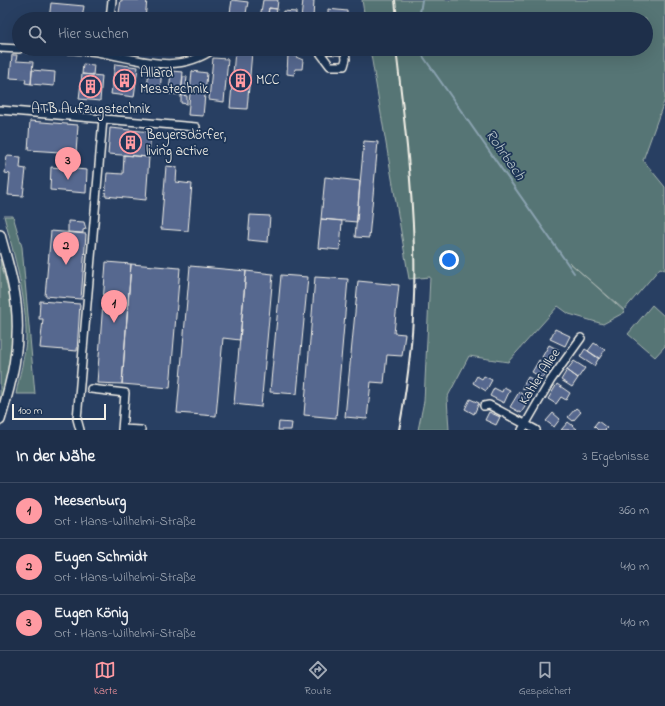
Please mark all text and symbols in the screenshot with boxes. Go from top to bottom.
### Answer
search box [12,12,653,56]
icon: search [26,23,48,45]
text: Hier suchen [58,23,129,45]
place label: Allard Messtechnik [140,63,209,100]
building icon: MCC [228,67,254,93]
building icon: Allard Messtechnik [111,68,137,94]
place label: MCC [256,70,280,91]
building icon: ATB Aufzugstechnik [78,74,104,100]
place label: ATB Aufzugstechnik [31,99,152,121]
place label: Beyersdörfer, living active [145,125,226,163]
water label: Rohrbach [480,125,531,185]
building icon: Beyersdörfer, living active [117,130,143,156]
pin: 3 [55,147,81,180]
pin: 2 [53,232,79,265]
your location [439,250,459,270]
pin: 1 [101,290,127,323]
street label: Kahler Allee [514,344,566,409]
scale bar [12,402,106,421]
text: 100 m [18,403,42,419]
text: In der Nähe [16,444,95,469]
text: 3 Ergebnisse [582,447,649,466]
text: Meesenburg [54,490,126,512]
text: 1 [27,501,31,520]
text: 360 m [619,501,649,520]
text: Ort · Hans-Wilhelmi-Straße [54,512,196,531]
text: Eugen Schmidt [54,546,147,568]
text: 2 [26,557,32,576]
text: 410 m [621,557,649,576]
text: Ort · Hans-Wilhelmi-Straße [54,568,196,587]
text: Eugen König [54,602,128,624]
text: 3 [26,613,32,632]
text: 410 m [621,613,649,632]
text: Ort · Hans-Wilhelmi-Straße [54,624,196,643]
tab: Karte [94,659,117,699]
tab: Route [305,659,331,699]
tab: Gespeichert [519,659,571,699]

